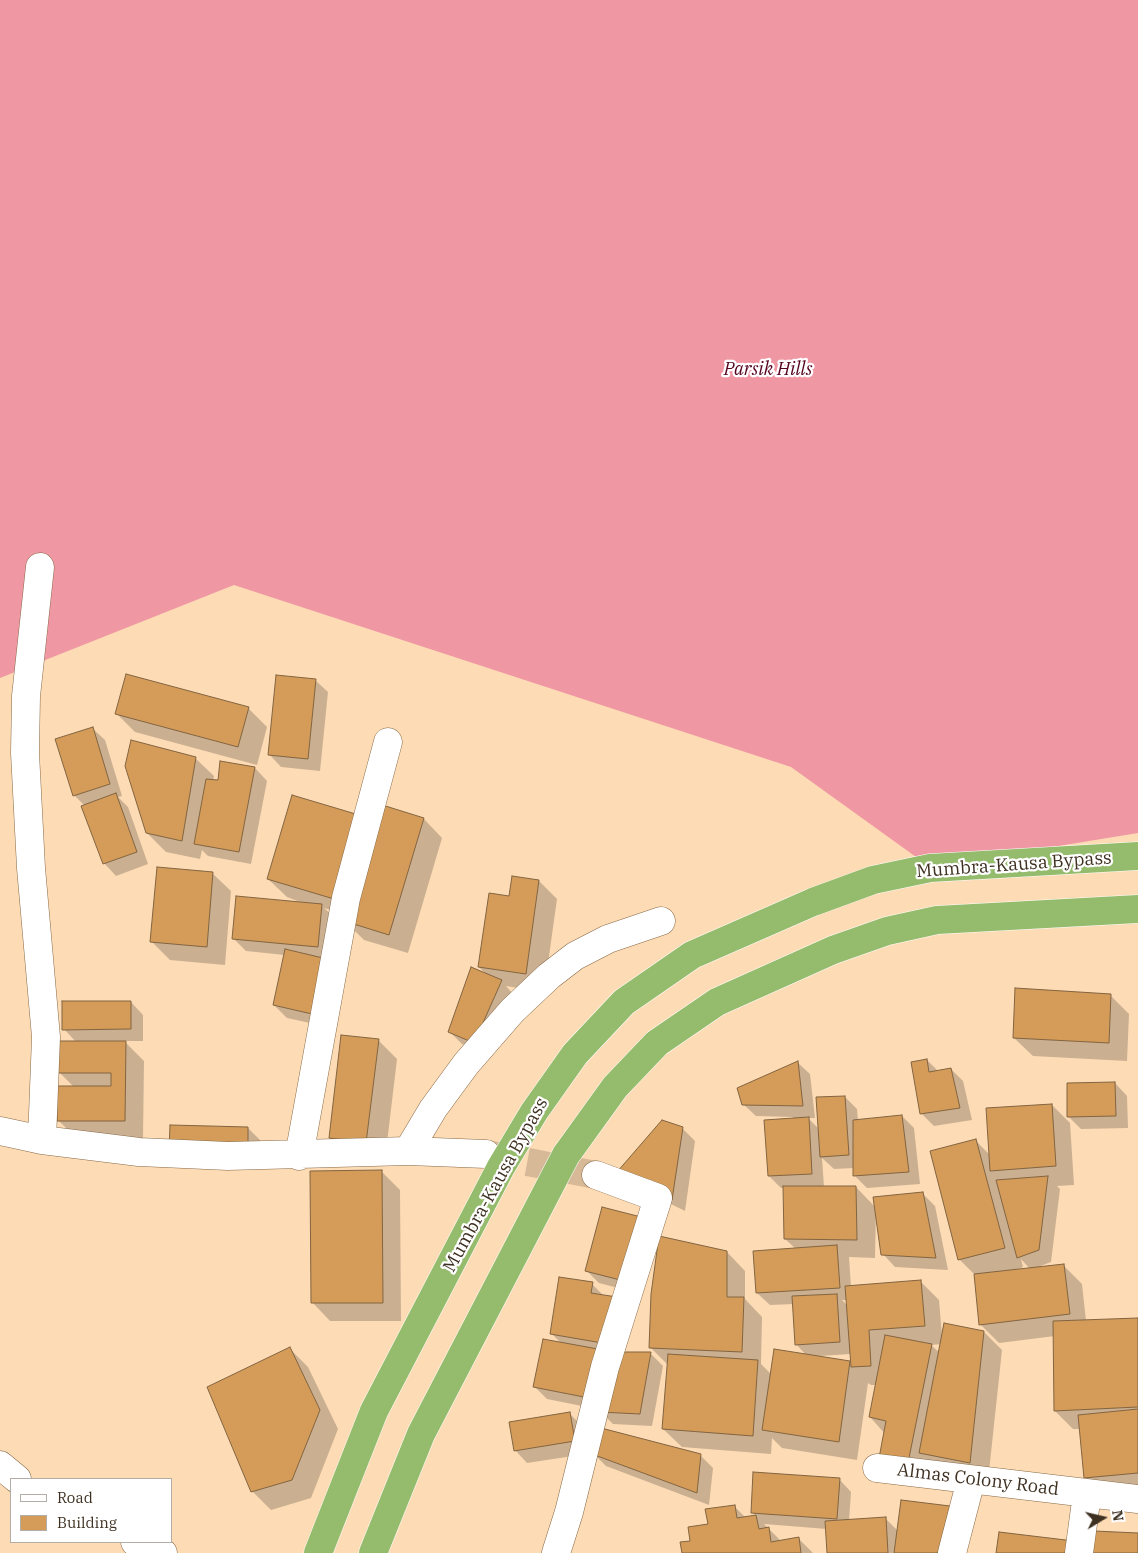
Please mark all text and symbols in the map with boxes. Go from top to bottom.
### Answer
park label: Parsik Hills [724,359,812,381]
street label: Mumbra-Kausa Bypass [916,847,1112,883]
street label: Mumbra-Kausa Bypass [439,1094,553,1276]
street label: Almas Colony Road [896,1459,1060,1501]
legend [10,1478,172,1543]
text: Road [57,1488,93,1507]
north arrow [1078,1493,1128,1543]
text: N [1108,1509,1128,1523]
text: Building [57,1513,117,1532]

